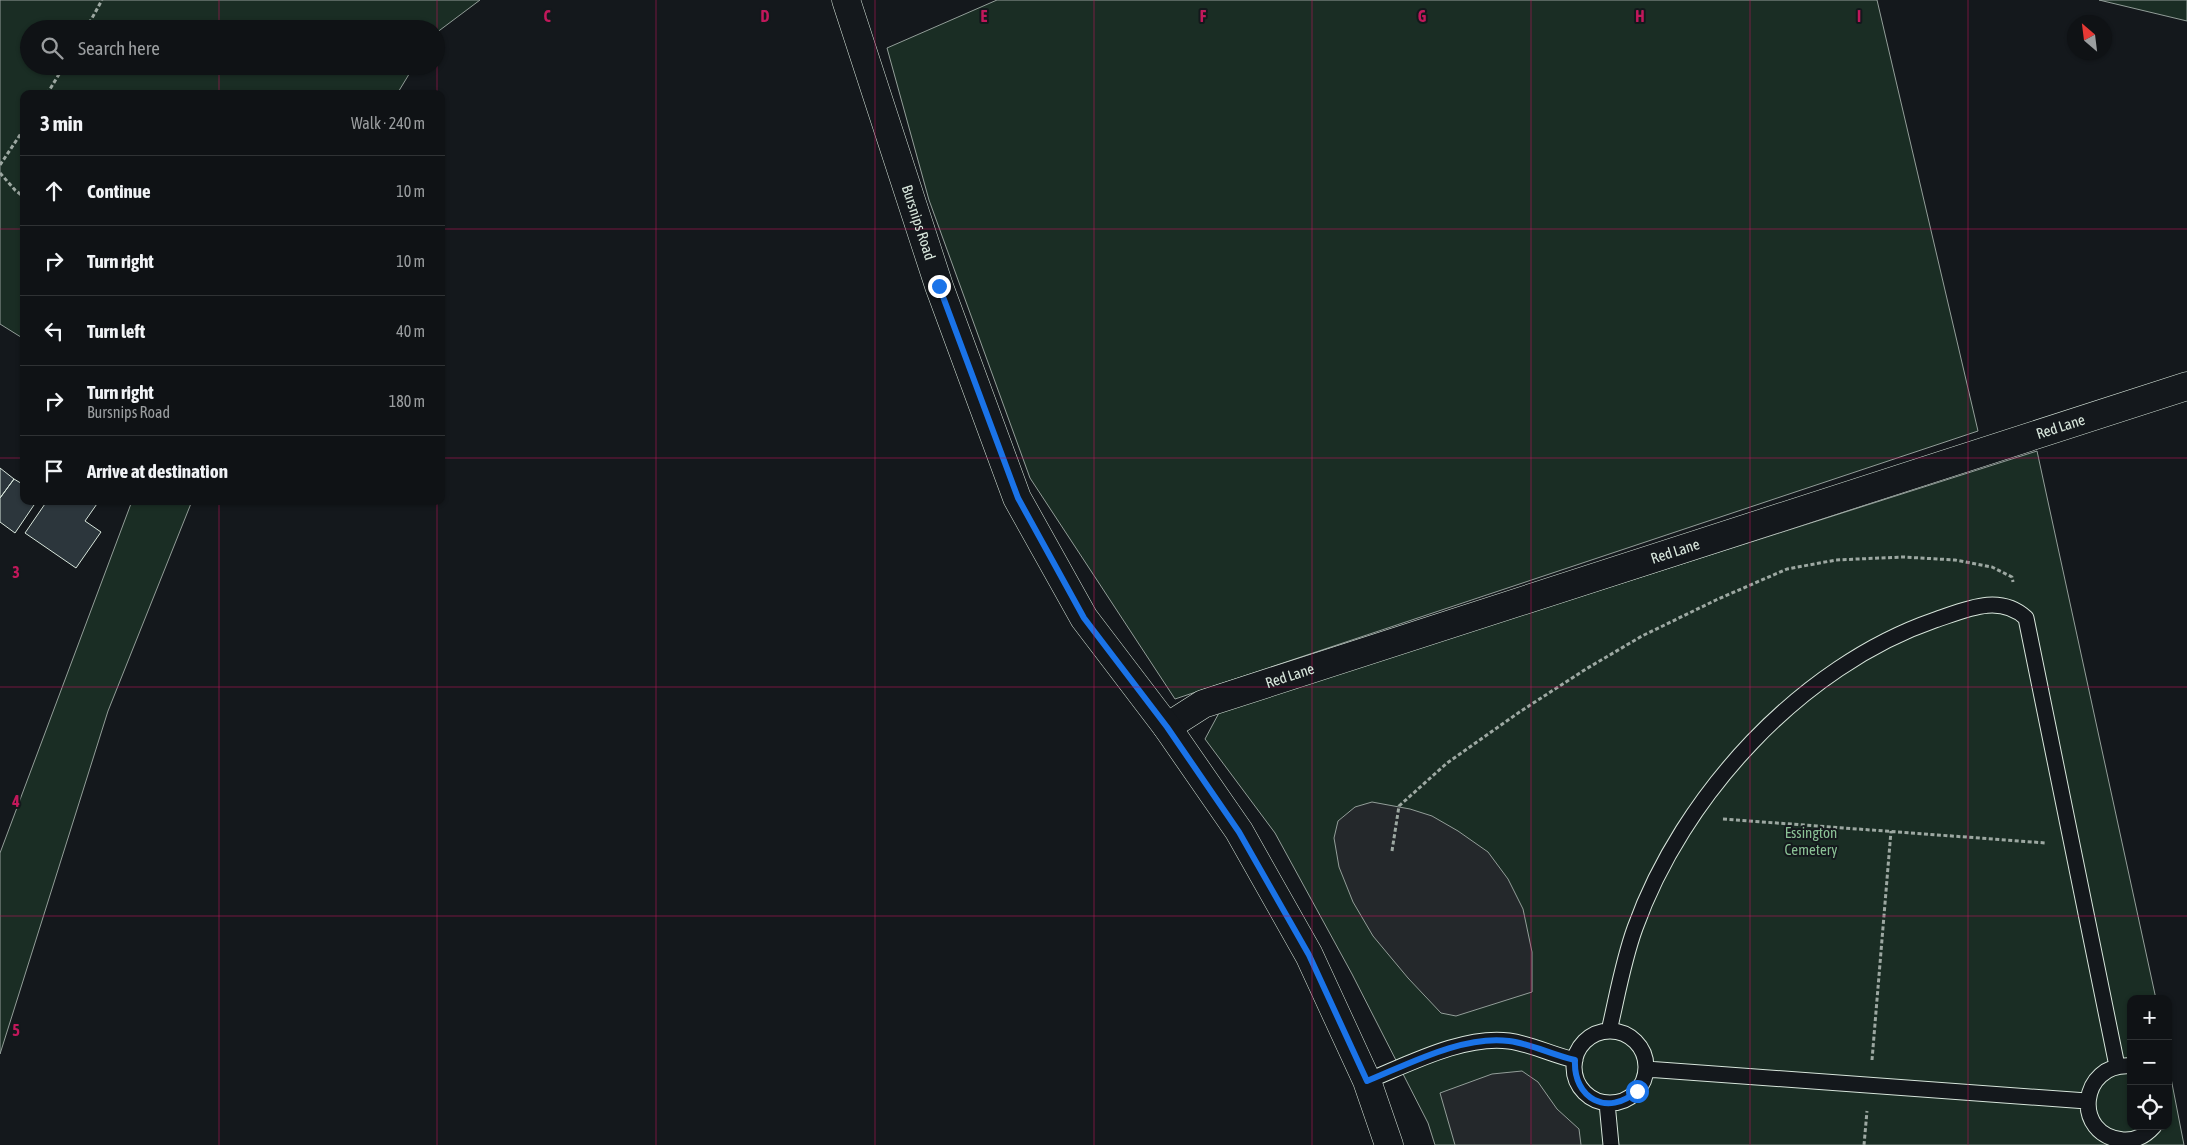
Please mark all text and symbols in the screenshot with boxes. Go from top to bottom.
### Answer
text: C [543,7,551,25]
text: D [761,7,770,25]
text: E [981,7,988,25]
text: F [1200,7,1207,25]
text: G [1418,7,1427,25]
text: H [1635,7,1645,25]
text: I [1857,7,1861,25]
north arrow [2067,15,2112,60]
search box [20,20,445,75]
icon: search [38,34,66,62]
text: Search here [78,37,160,59]
text: 3 min [40,111,83,135]
text: Walk · 240 m [351,114,425,132]
icon: ahead [40,177,68,205]
text: Continue [87,180,151,202]
text: 10 m [396,182,425,200]
street label: Bursnips Road [899,183,939,262]
icon: right [40,247,68,275]
text: Turn right [87,250,154,272]
text: 10 m [396,252,425,270]
route end [928,275,951,298]
icon: left [40,317,68,345]
text: Turn left [87,320,145,342]
text: 40 m [396,322,425,340]
text: Turn right [87,381,154,403]
icon: right [40,387,68,415]
text: 180 m [389,392,425,410]
text: Bursnips Road [87,403,170,421]
street label: Red Lane [2034,410,2087,442]
icon: arrive [40,457,68,485]
text: Arrive at destination [87,460,228,482]
street label: Red Lane [1649,535,1702,567]
text: 3 [12,563,20,581]
street label: Red Lane [1263,660,1316,691]
text: 4 [11,792,20,810]
park label: Essington Cemetery [1785,824,1837,858]
map controls [2127,995,2172,1130]
button: + [2127,995,2172,1040]
text: 5 [12,1021,20,1039]
button: − [2127,1040,2172,1085]
route start [1626,1080,1649,1103]
button: locate [2127,1085,2172,1130]

